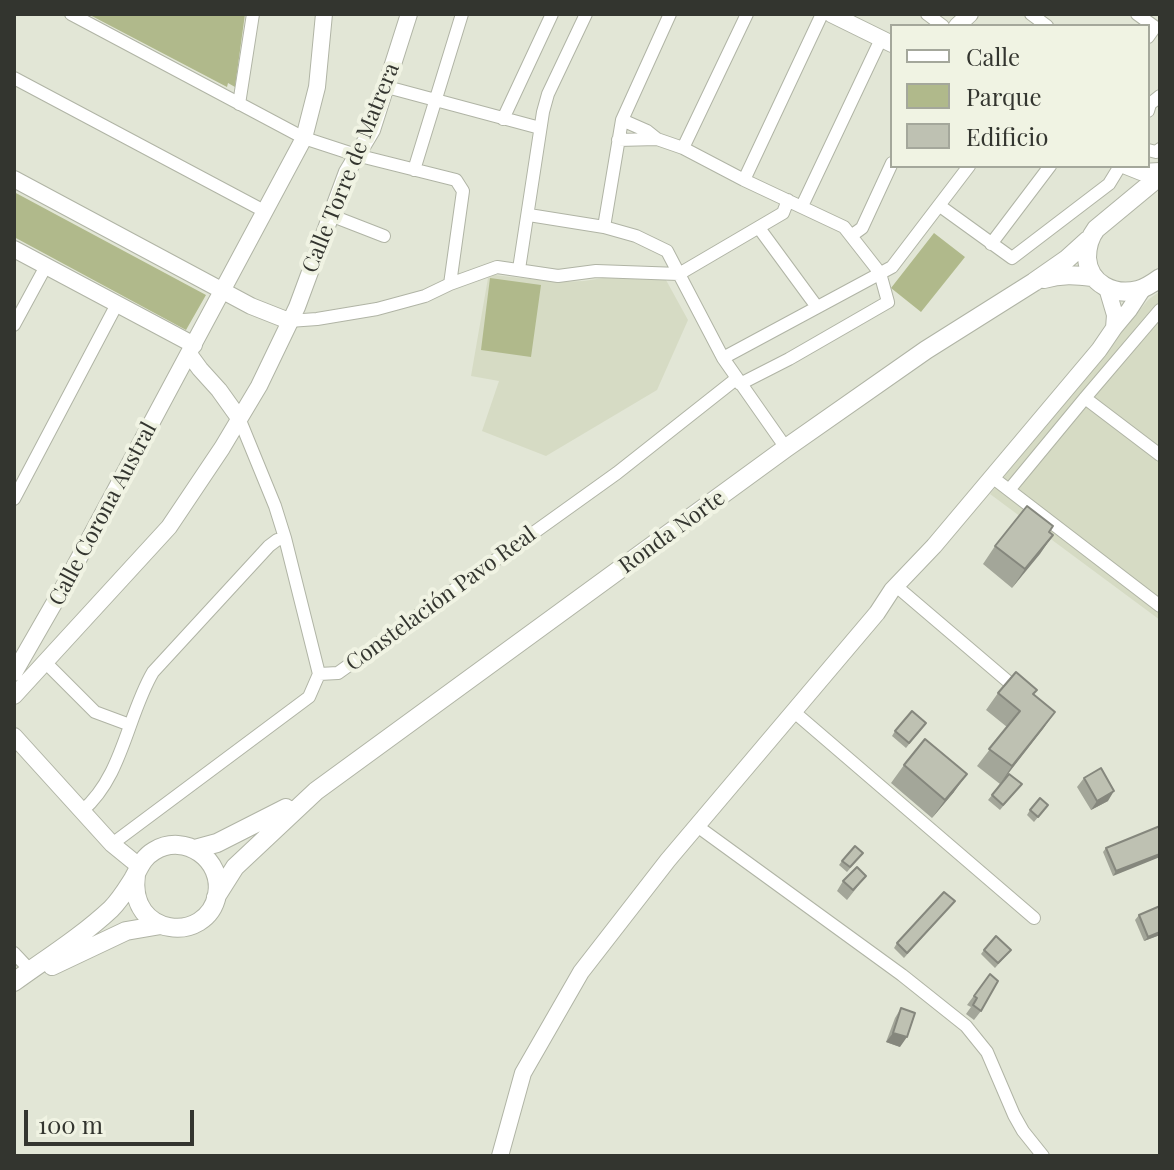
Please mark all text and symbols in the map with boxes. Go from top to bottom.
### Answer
legend [890,24,1150,168]
text: Calle [966,40,1020,72]
street label: Calle Torre de Matrera [297,59,405,277]
text: Parque [966,80,1042,112]
text: Edificio [966,120,1048,152]
street label: Calle Corona Austral [43,418,163,610]
street label: Ronda Norte [614,485,730,579]
street label: Constelación Pavo Real [341,521,541,677]
scale bar [28,1094,198,1144]
text: 100 m [38,1108,103,1140]

